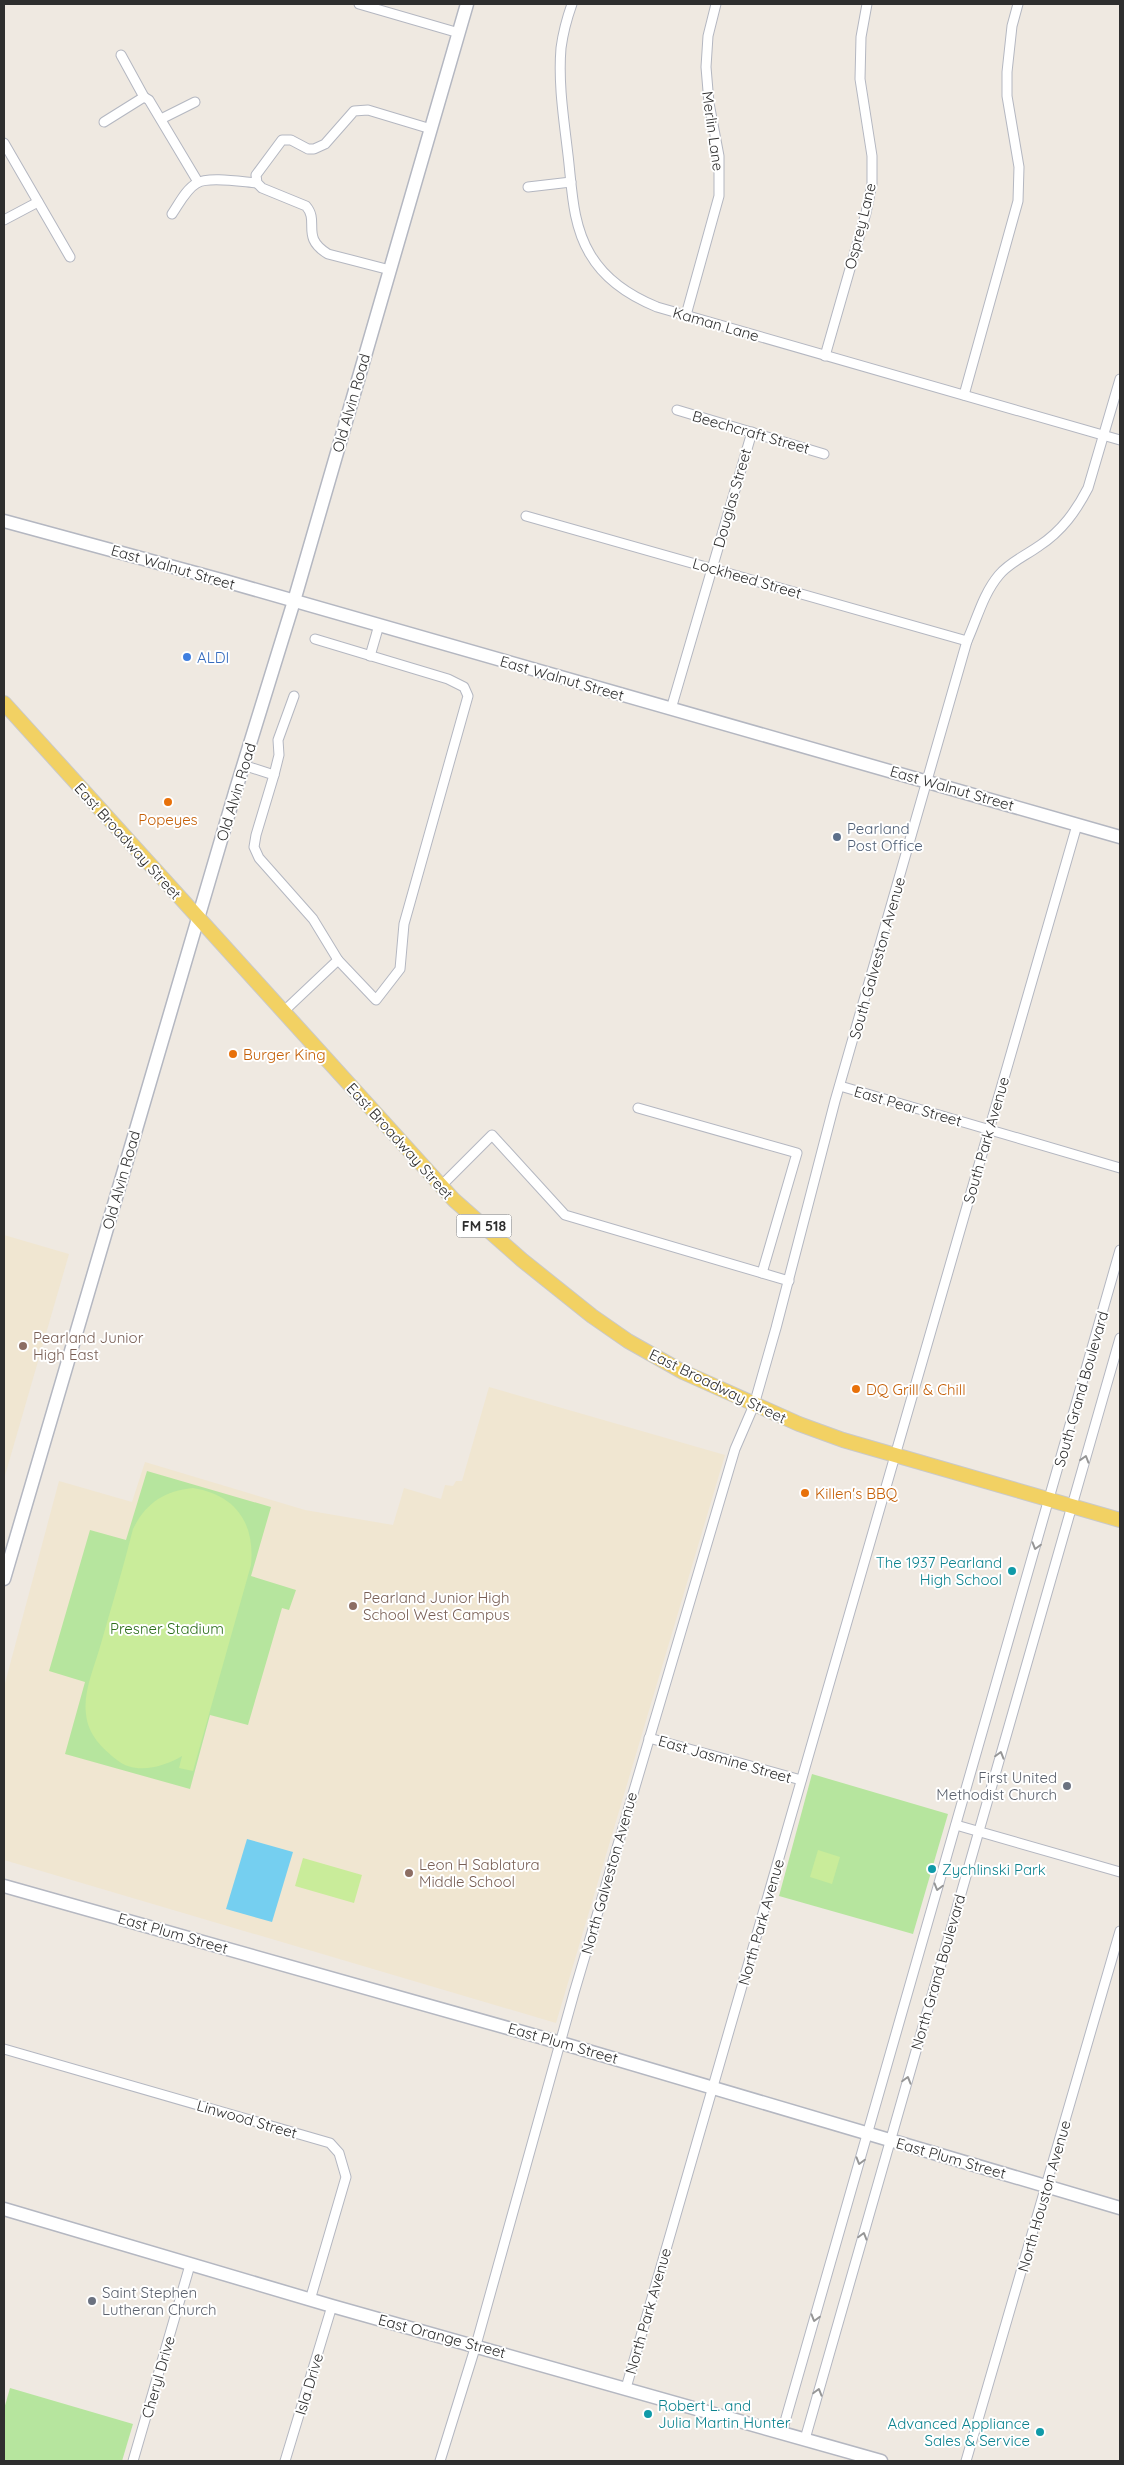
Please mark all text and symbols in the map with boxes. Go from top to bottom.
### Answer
street label: Merlin Lane [698,90,728,172]
street label: Osprey Lane [840,181,880,271]
street label: Kaman Lane [671,303,761,345]
street label: Old Alvin Road [328,351,374,455]
street label: Beechcraft Street [690,406,812,458]
street label: Douglas Street [709,446,755,550]
street label: East Walnut Street [109,540,237,594]
street label: Lockheed Street [690,553,804,603]
place label: ALDI [197,648,229,667]
marker: ALDI [181,651,193,663]
street label: East Walnut Street [498,651,626,705]
street label: Old Alvin Road [212,741,260,843]
street label: East Walnut Street [888,761,1016,815]
street label: East Broadway Street [71,779,185,903]
marker: Popeyes [162,796,174,808]
place label: Popeyes [138,810,198,829]
place label: Pearland Post Office [847,819,923,855]
marker: Pearland Post Office [831,831,843,843]
street label: South Galveston Avenue [845,875,909,1041]
place label: Burger King [243,1045,326,1064]
marker: Burger King [227,1048,239,1060]
street label: South Park Avenue [959,1074,1013,1206]
street label: East Broadway Street [343,1079,457,1203]
street label: East Pear Street [852,1082,964,1130]
street label: Old Alvin Road [98,1128,144,1232]
road number: FM 518 [456,1214,512,1238]
street label: South Grand Boulevard [1050,1309,1112,1469]
place label: Pearland Junior High East [33,1328,144,1364]
marker: Pearland Junior High East [17,1340,29,1352]
street label: East Broadway Street [646,1345,790,1427]
place label: DQ Grill & Chill [866,1380,966,1399]
marker: DQ Grill & Chill [850,1383,862,1395]
one-way arrow [1079,1455,1089,1463]
place label: Killen's BBQ [815,1484,898,1503]
marker: Killen's BBQ [799,1487,811,1499]
one-way arrow [1031,1541,1041,1550]
place label: The 1937 Pearland High School [876,1553,1002,1589]
marker: The 1937 Pearland High School [1006,1565,1018,1577]
place label: Pearland Junior High School West Campus [363,1588,510,1624]
marker: Pearland Junior High School West Campus [347,1600,359,1612]
park label: Presner Stadium [110,1619,224,1638]
street label: East Jasmine Street [656,1731,794,1787]
one-way arrow [994,1752,1004,1760]
place label: First United Methodist Church [936,1768,1057,1804]
marker: First United Methodist Church [1061,1780,1073,1792]
street label: North Galveston Avenue [577,1790,641,1956]
place label: Leon H Sablatura Middle School [419,1855,540,1891]
street label: North Park Avenue [734,1857,788,1987]
place label: Zychlinski Park [942,1860,1046,1879]
marker: Zychlinski Park [926,1863,938,1875]
marker: Leon H Sablatura Middle School [403,1867,415,1879]
one-way arrow [934,1883,944,1891]
street label: North Grand Boulevard [907,1892,969,2052]
street label: East Plum Street [116,1908,230,1958]
street label: East Plum Street [506,2018,620,2068]
one-way arrow [901,2075,912,2084]
street label: Linwood Street [195,2096,299,2142]
street label: North Houston Avenue [1013,2118,1075,2274]
street label: East Plum Street [894,2133,1008,2183]
one-way arrow [855,2157,865,2165]
one-way arrow [857,2232,867,2241]
street label: North Park Avenue [621,2246,675,2376]
place label: Saint Stephen Lutheran Church [102,2283,217,2319]
marker: Saint Stephen Lutheran Church [86,2295,98,2307]
street label: East Orange Street [376,2310,508,2362]
one-way arrow [811,2313,821,2321]
street label: Cheryl Drive [137,2334,179,2420]
street label: Isla Drive [291,2351,327,2417]
one-way arrow [812,2388,823,2397]
place label: Robert L. and Julia Martin Hunter [658,2396,791,2432]
marker: Robert L. and Julia Martin Hunter [642,2408,654,2420]
place label: Advanced Appliance Sales & Service [888,2414,1030,2450]
marker: Advanced Appliance Sales & Service [1034,2426,1046,2438]

